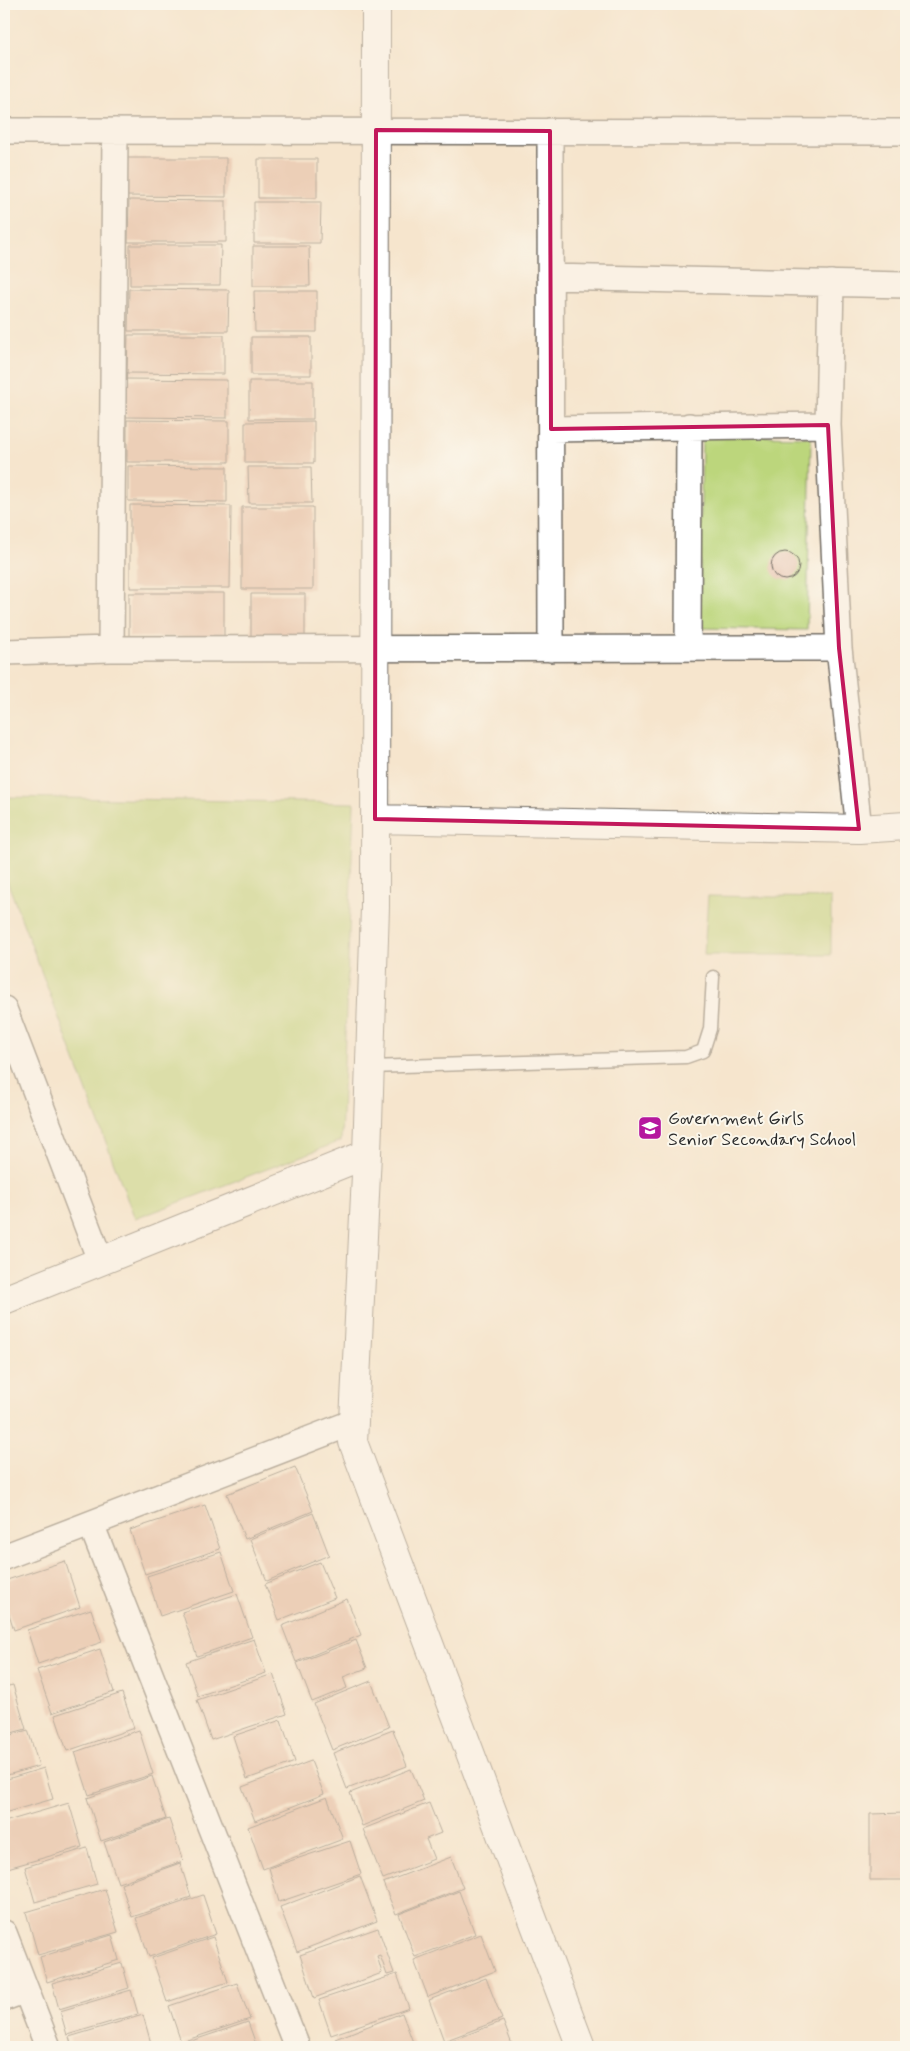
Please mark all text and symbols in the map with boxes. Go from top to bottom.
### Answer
place label: Government Girls Senior Secondary School [668,1107,856,1152]
school or university icon: Government Girls Senior Secondary School [637,1115,663,1141]

